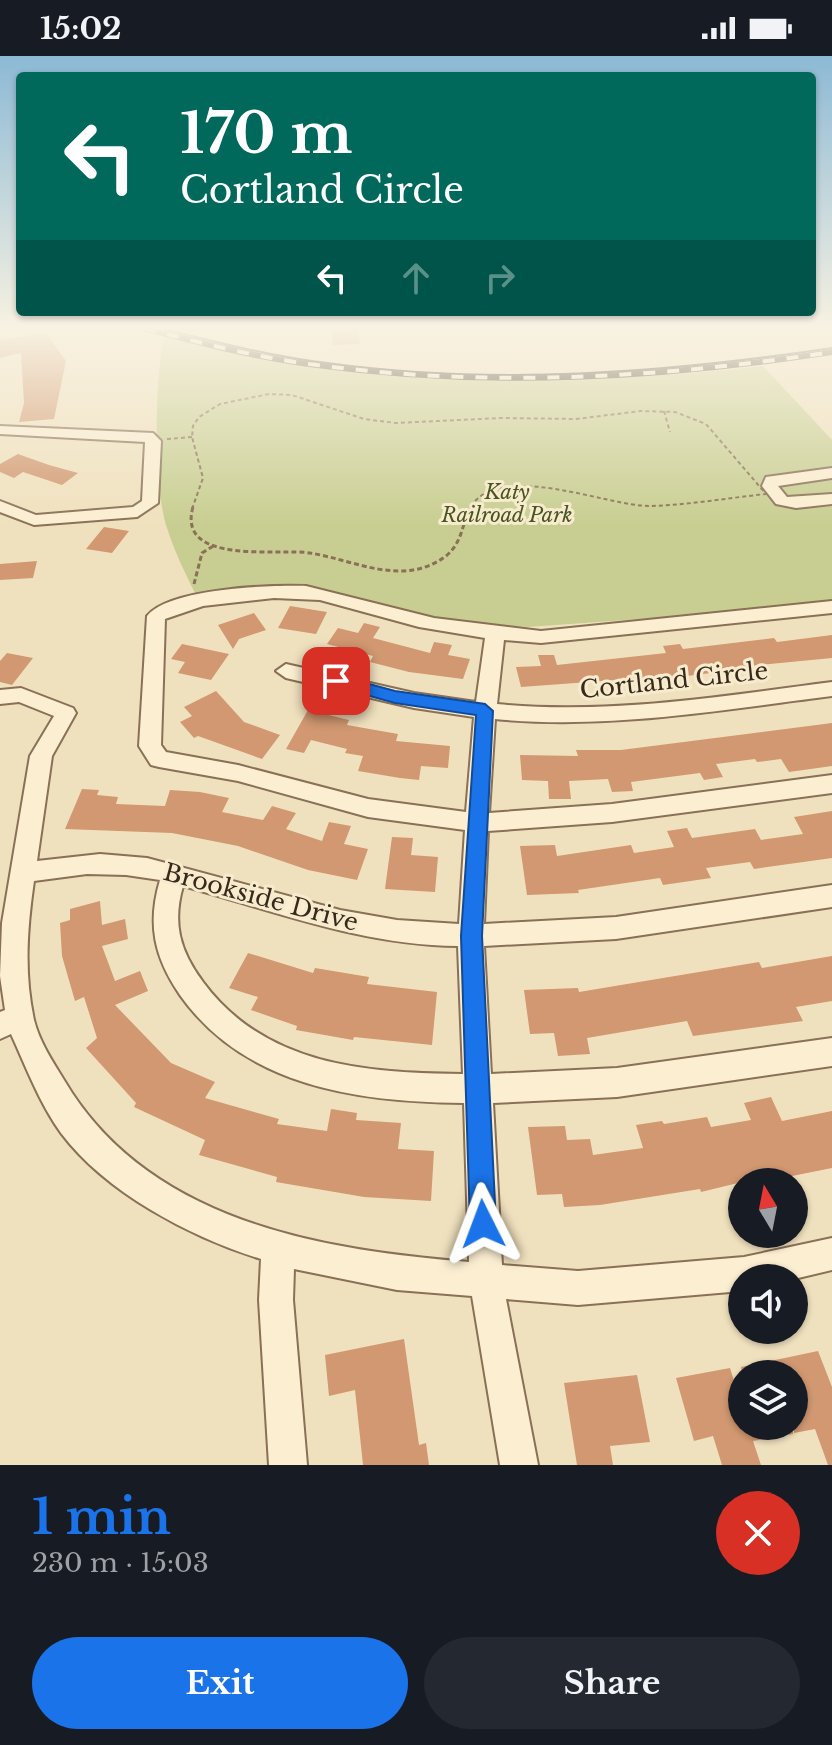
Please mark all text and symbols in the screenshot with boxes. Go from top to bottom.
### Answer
text: 15:02 [40,10,122,47]
text: 170 m [180,99,352,168]
icon: left [48,104,152,208]
text: Cortland Circle [180,168,464,213]
icon: left [310,256,354,300]
icon: ahead [394,256,438,300]
icon: right [478,256,522,300]
park label: Katy Railroad Park [440,480,573,527]
pin [302,647,370,715]
street label: Cortland Circle [578,656,770,704]
icon: arrive [314,659,358,703]
street label: Brookside Drive [161,857,361,937]
north arrow [728,1168,808,1248]
map controls [728,1168,808,1440]
position arrow [441,1182,525,1266]
button: sound [728,1264,808,1344]
button: layers [728,1360,808,1440]
text: 1 min [32,1487,171,1547]
button: close [716,1491,800,1575]
text: 230 m · 15:03 [32,1547,209,1579]
button: Exit [32,1637,408,1729]
button: Share [424,1637,800,1729]

